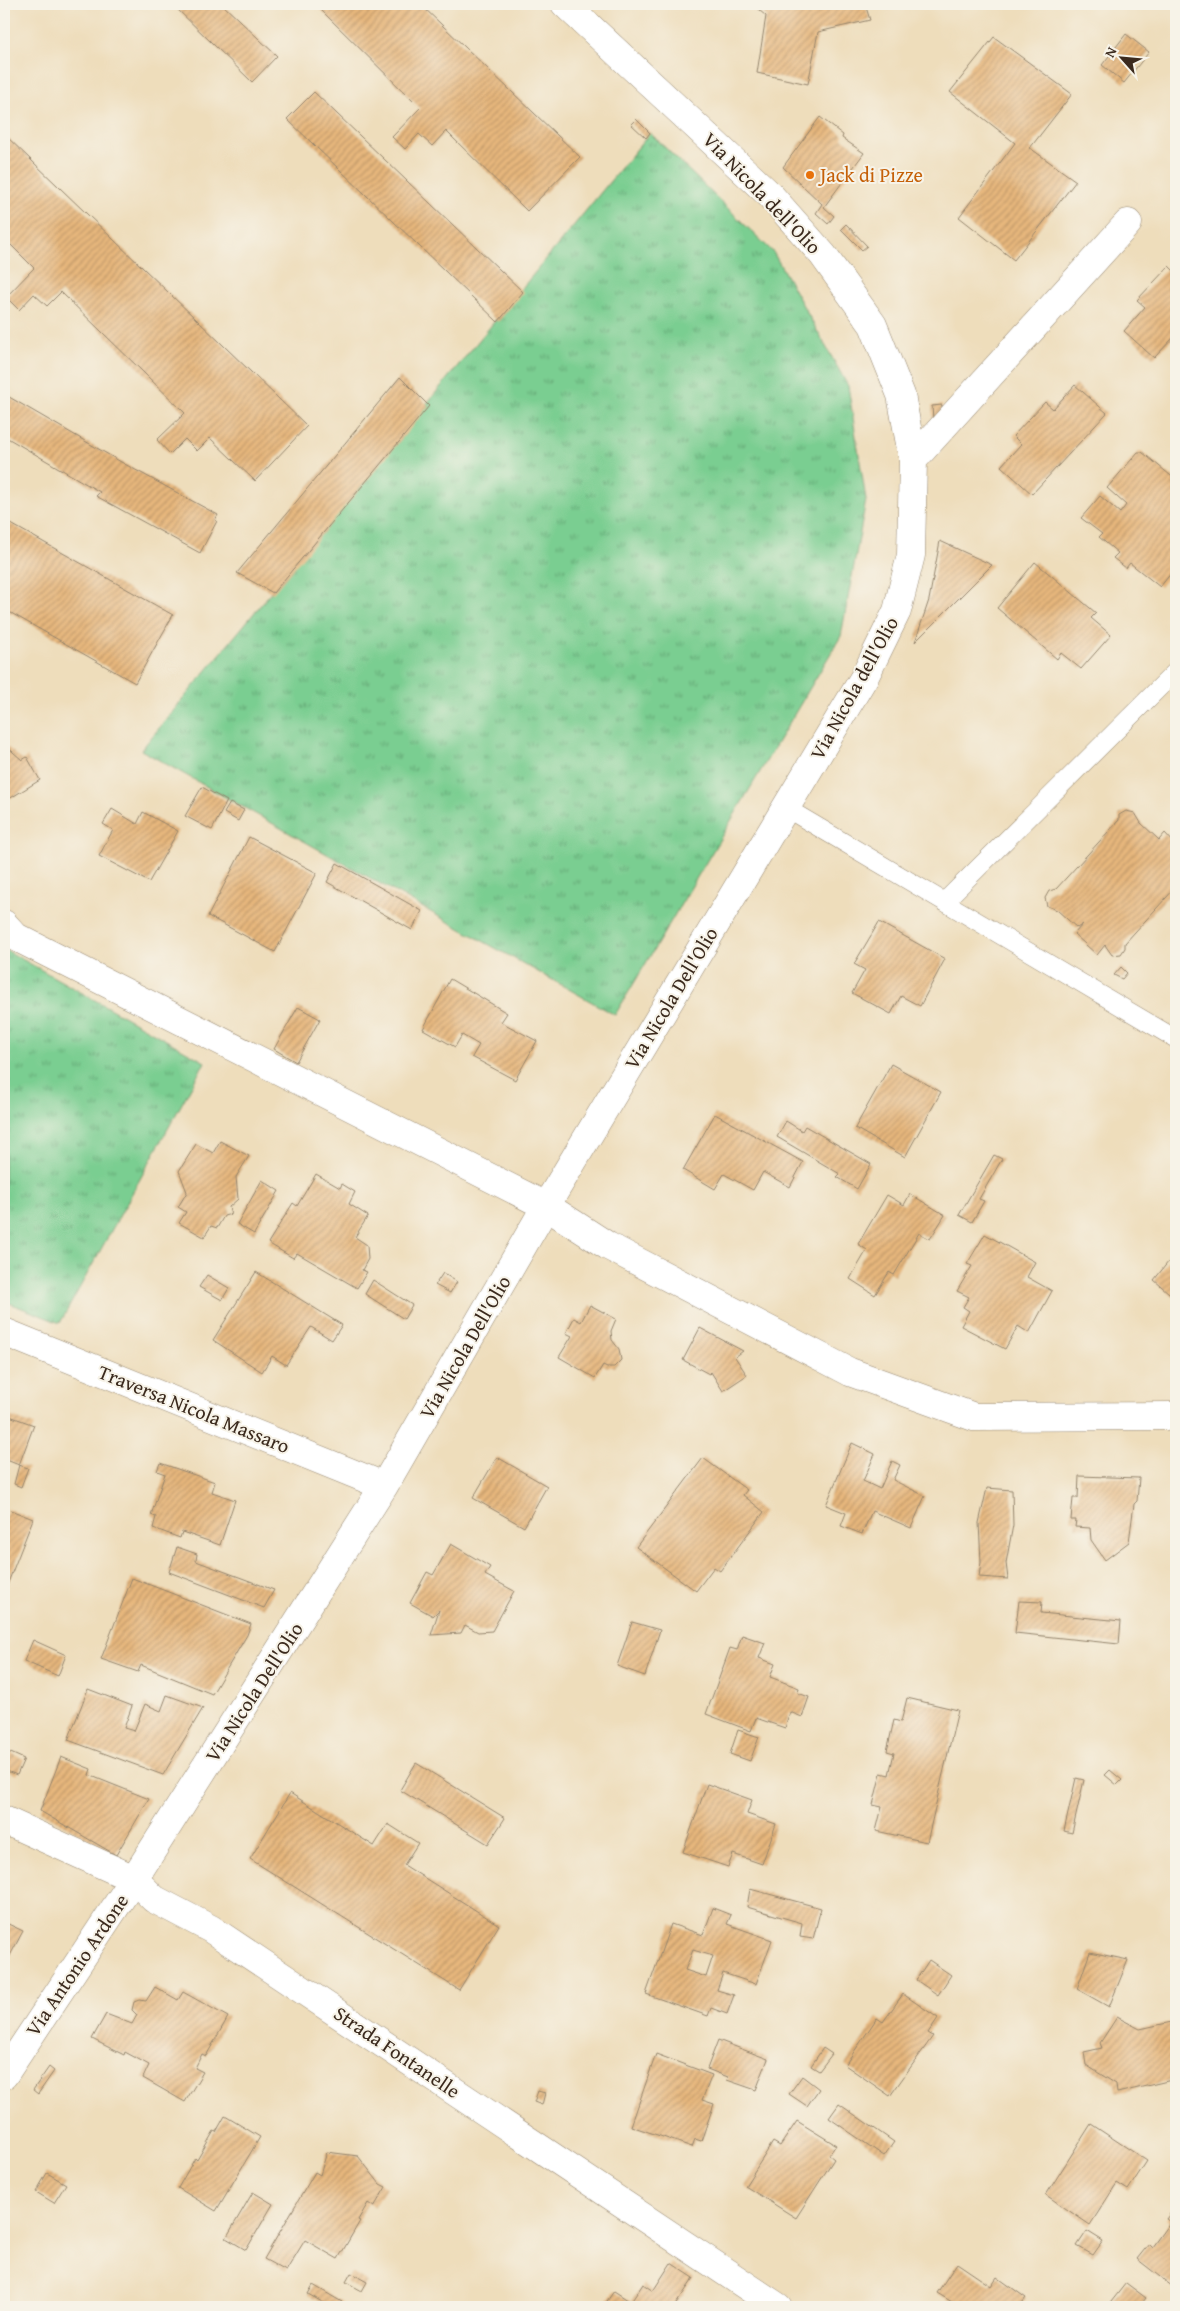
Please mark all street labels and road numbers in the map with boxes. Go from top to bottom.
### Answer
street label: Via Nicola dell'Olio [696,125,828,260]
street label: Via Nicola dell'Olio [802,611,905,765]
street label: Via Nicola Dell'Olio [617,921,725,1074]
street label: Via Nicola Dell'Olio [412,1270,517,1424]
street label: Traversa Nicola Massaro [94,1357,294,1460]
street label: Via Nicola Dell'Olio [197,1616,310,1767]
street label: Via Antonio Ardone [18,1888,135,2042]
street label: Strada Fontanelle [328,1998,466,2105]

